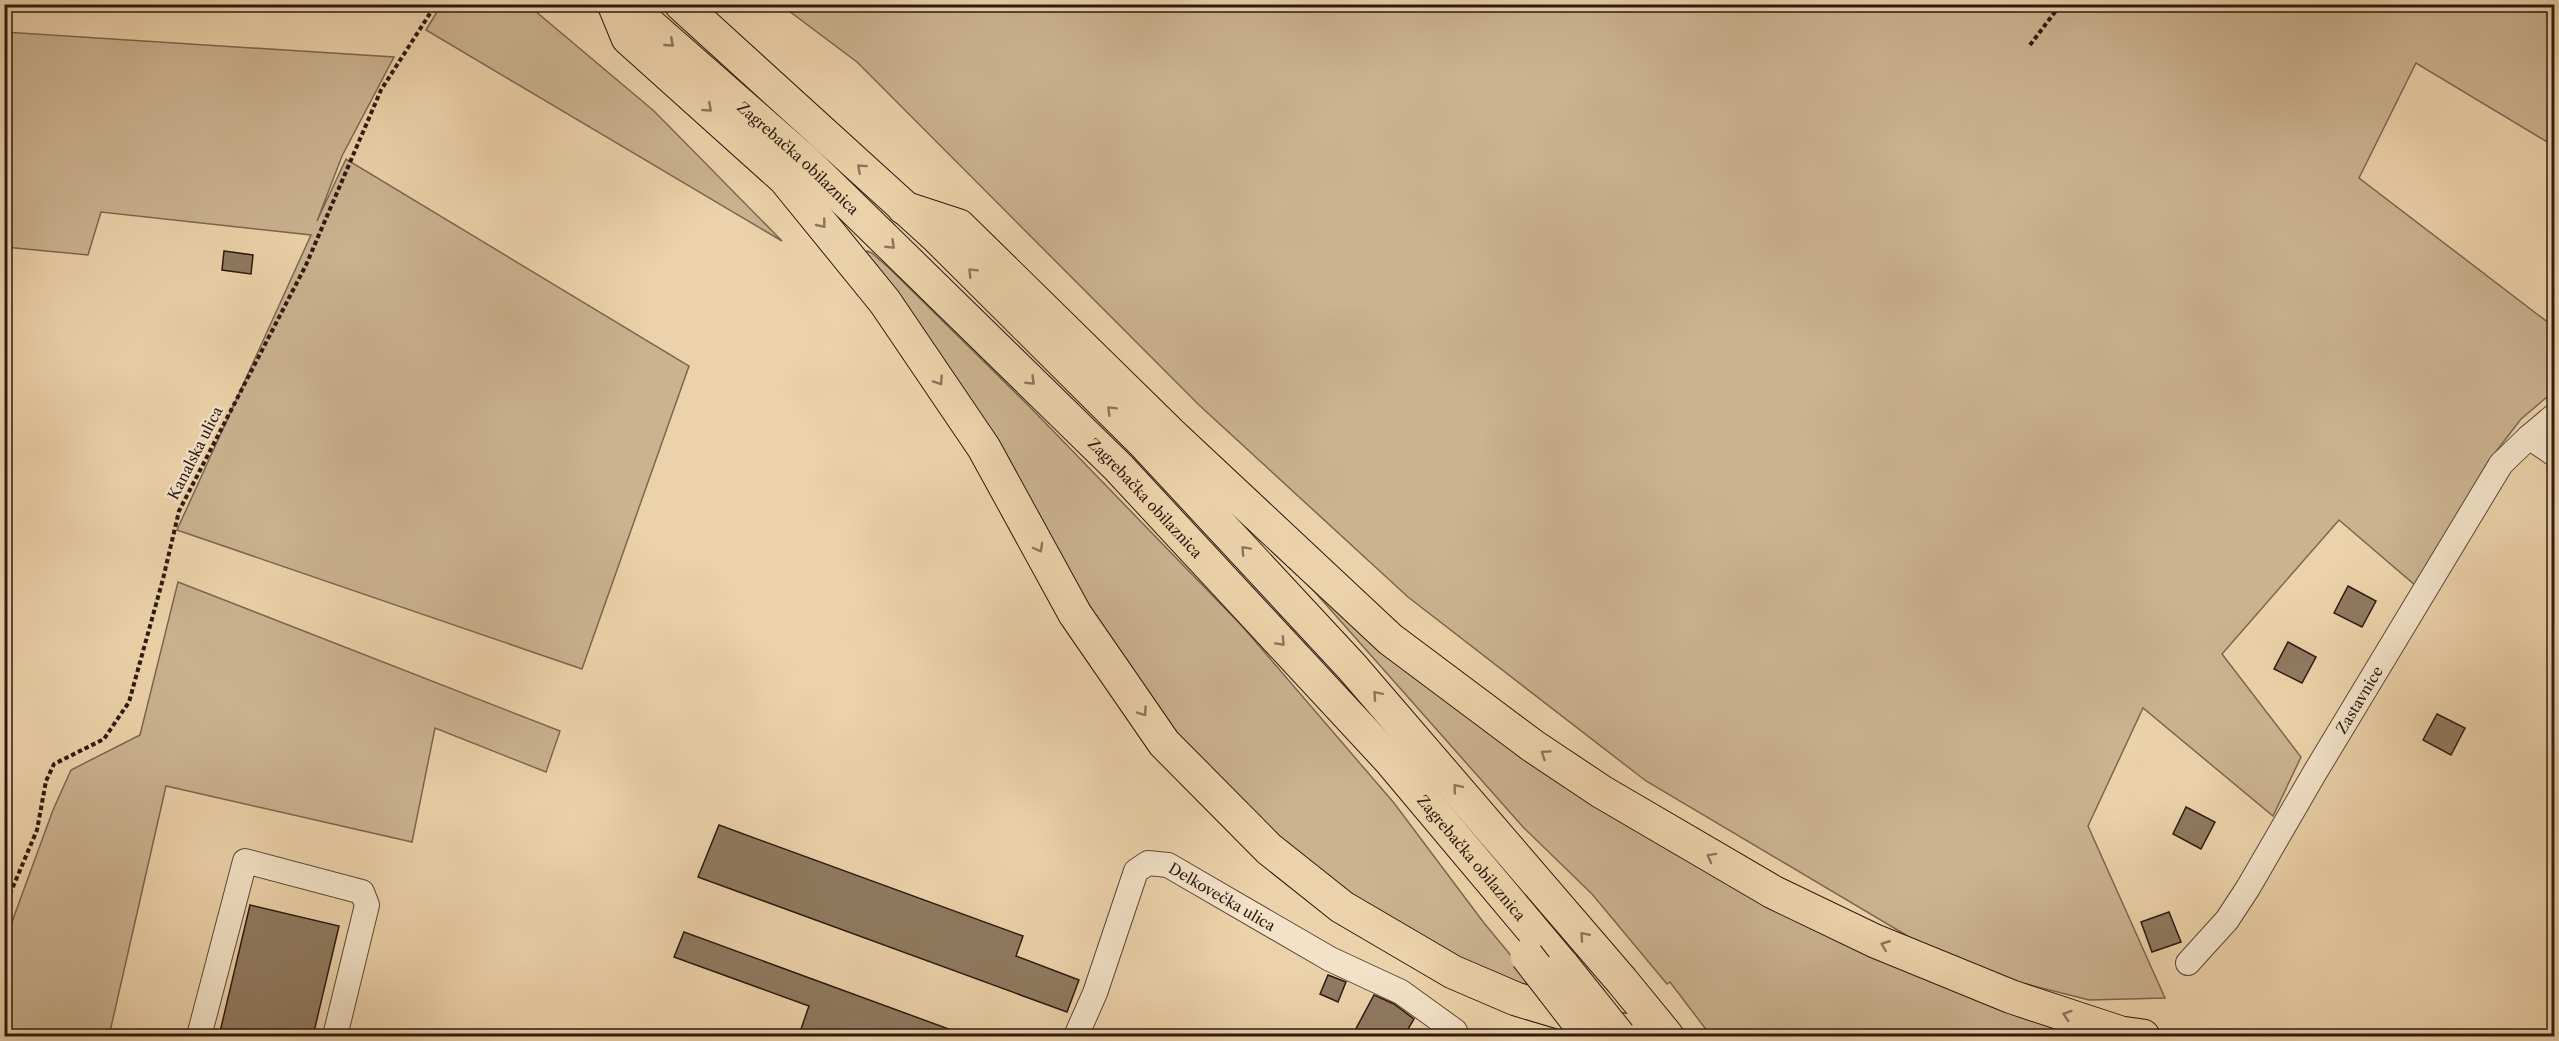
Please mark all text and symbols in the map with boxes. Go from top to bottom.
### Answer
one-way arrow [663,36,674,47]
street label: Zagrebačka obilaznica [734,97,863,218]
one-way arrow [701,101,712,112]
one-way arrow [857,164,867,175]
one-way arrow [815,218,826,229]
one-way arrow [885,238,895,249]
one-way arrow [968,269,979,279]
one-way arrow [932,374,943,385]
one-way arrow [1024,374,1034,385]
street label: Kanalska ulica [163,403,227,503]
one-way arrow [1107,406,1118,417]
street label: Zagrebačka obilaznica [1084,434,1207,562]
one-way arrow [1032,541,1043,552]
one-way arrow [1242,547,1253,558]
one-way arrow [1273,635,1284,646]
street label: Zastavnice [2331,662,2387,737]
one-way arrow [1373,691,1384,701]
one-way arrow [1136,706,1147,717]
one-way arrow [1541,750,1552,761]
one-way arrow [1454,784,1465,795]
street label: Zagrebačka obilaznica [1414,791,1530,924]
one-way arrow [1707,853,1717,864]
street label: Delkovečka ulica [1166,858,1279,935]
one-way arrow [1580,932,1591,943]
one-way arrow [1880,940,1891,952]
one-way arrow [2062,1010,2072,1022]

